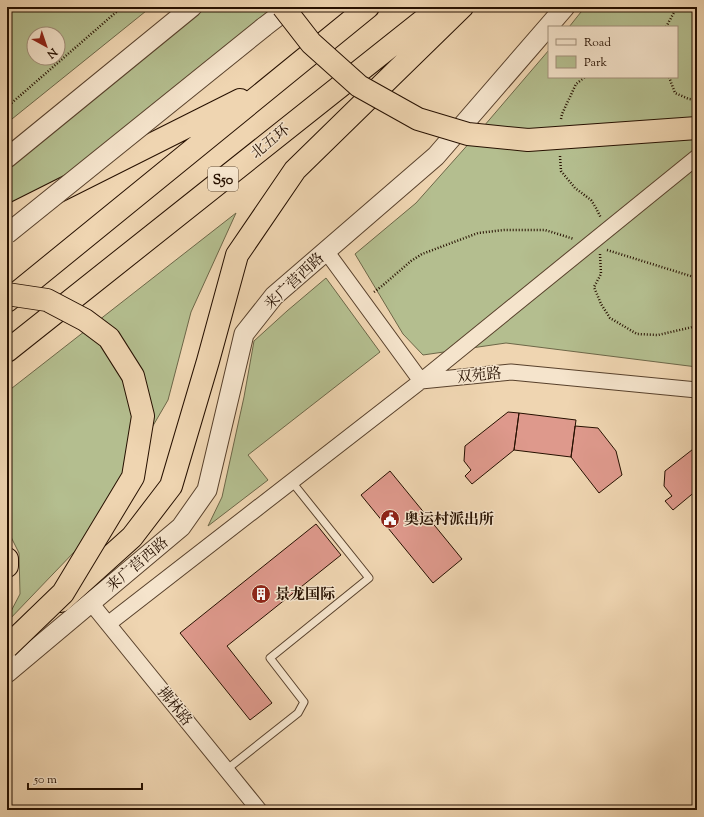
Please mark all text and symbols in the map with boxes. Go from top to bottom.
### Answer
north arrow [26,26,66,66]
legend [548,26,678,78]
text: Road [584,34,611,52]
text: N [43,43,61,62]
text: Park [584,54,607,72]
street label: 北五环 [247,120,295,164]
road number: S50 [208,167,238,191]
street label: 来广营西路 [260,249,330,315]
street label: 双苑路 [456,364,503,389]
public building icon: 奥运村派出所 [379,508,401,530]
place label: 奥运村派出所 [404,510,494,531]
street label: 来广营西路 [102,533,173,597]
building icon: 景龙国际 [250,583,272,605]
place label: 景龙国际 [275,585,335,606]
street label: 拂林路 [152,683,196,731]
scale bar [28,765,142,791]
text: 50 m [33,771,57,789]

